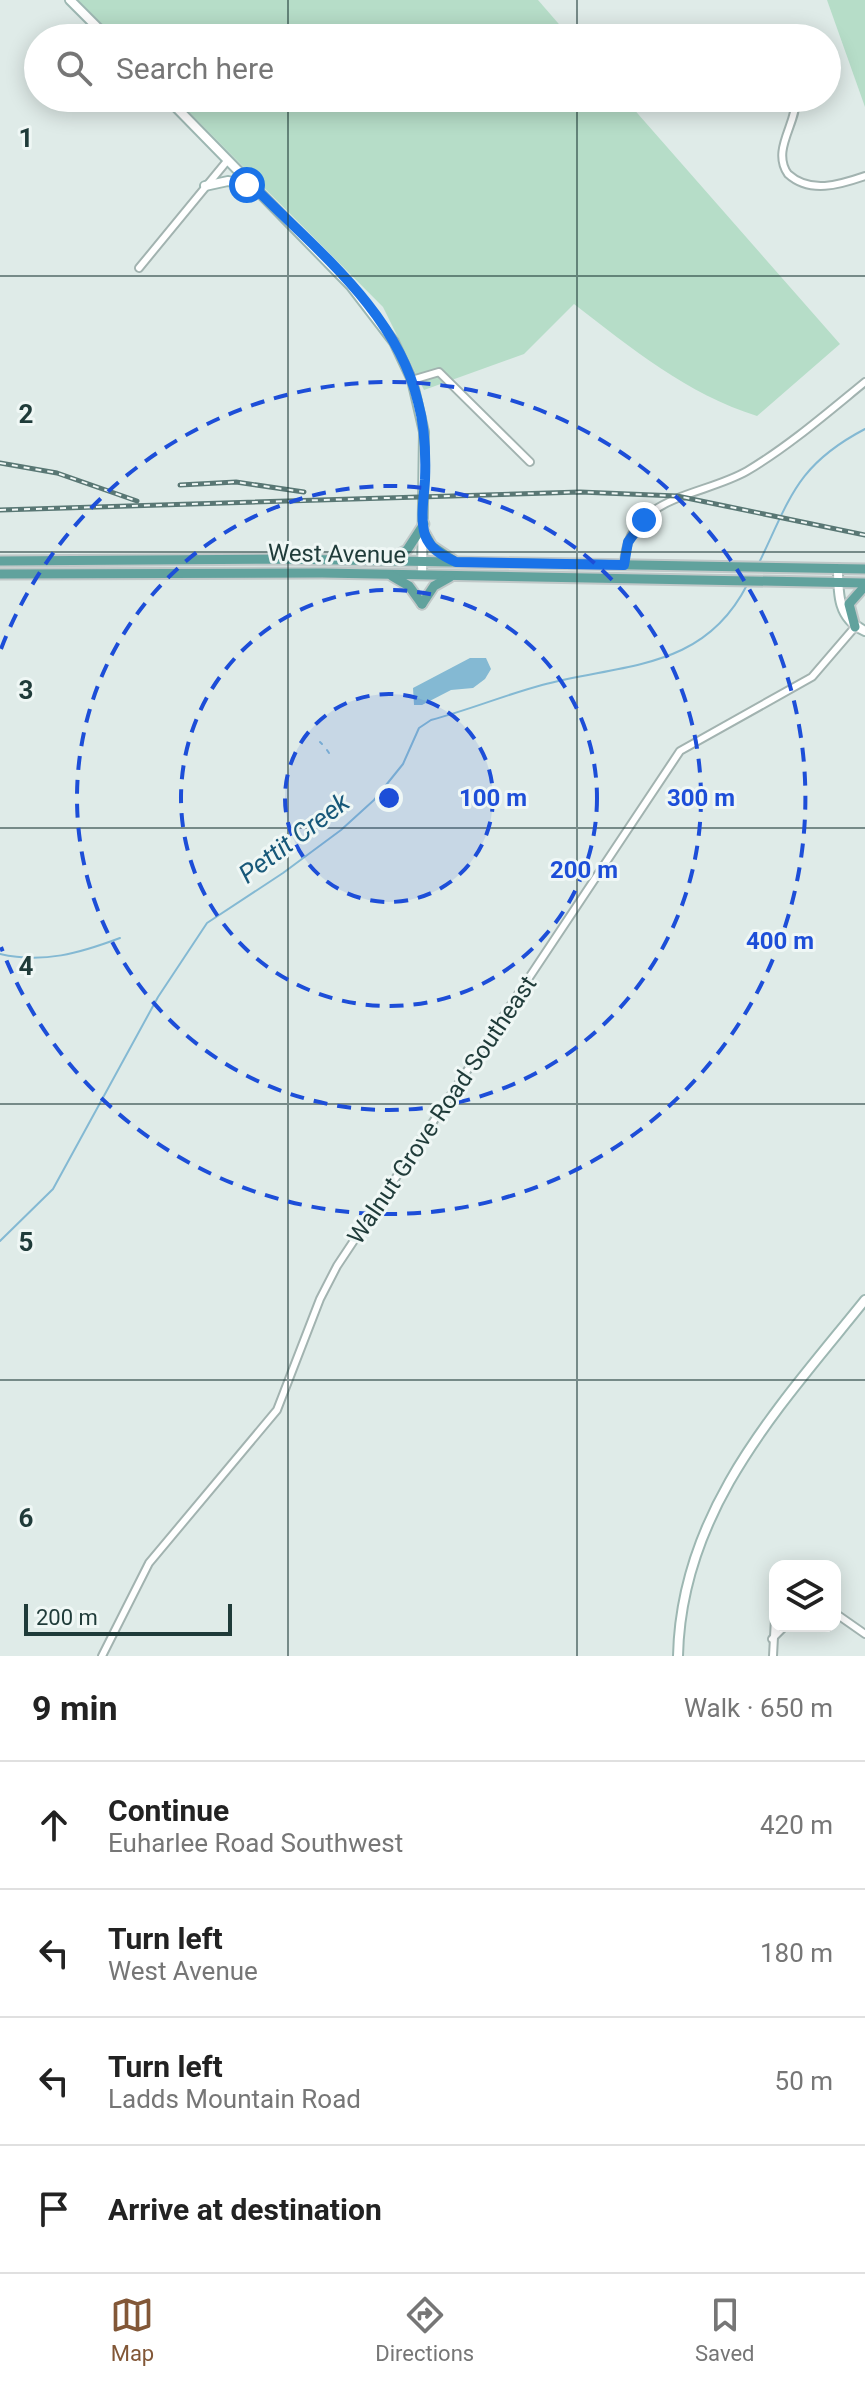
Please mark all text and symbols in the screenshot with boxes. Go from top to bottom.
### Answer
search box [24,24,841,112]
icon: search [52,46,96,90]
text: Search here [116,51,274,86]
text: 1 [19,123,33,153]
route start [229,167,265,203]
text: 2 [19,399,33,429]
route end [626,502,662,538]
street label: West Avenue [268,539,406,569]
text: 3 [19,675,33,705]
centre of rings [375,784,403,812]
text: 100 m [459,784,527,812]
text: 300 m [667,784,735,812]
water label: Pettit Creek [233,786,356,889]
text: 200 m [550,856,618,884]
text: 400 m [746,927,814,955]
text: 4 [19,951,34,981]
street label: Walnut Grove Road Southeast [342,971,542,1249]
text: 5 [19,1227,33,1257]
text: 6 [19,1503,34,1533]
map controls [769,1560,841,1632]
button: layers [769,1560,841,1632]
scale bar [24,1600,232,1636]
text: 200 m [36,1605,98,1630]
text: 9 min [32,1688,117,1728]
text: Walk · 650 m [684,1693,833,1723]
text: Continue [108,1793,229,1828]
icon: ahead [32,1803,76,1847]
text: 420 m [760,1810,833,1840]
text: Euharlee Road Southwest [108,1828,403,1858]
text: Turn left [108,1921,223,1956]
icon: left [32,1931,76,1975]
text: 180 m [760,1938,833,1968]
text: West Avenue [108,1956,258,1986]
text: Turn left [108,2049,223,2084]
icon: left [32,2059,76,2103]
text: 50 m [775,2066,833,2096]
text: Ladds Mountain Road [108,2084,361,2114]
icon: arrive [32,2187,76,2231]
text: Arrive at destination [108,2192,382,2227]
tab: Map [110,2293,154,2366]
tab: Directions [375,2293,474,2366]
tab: Saved [695,2293,755,2366]

